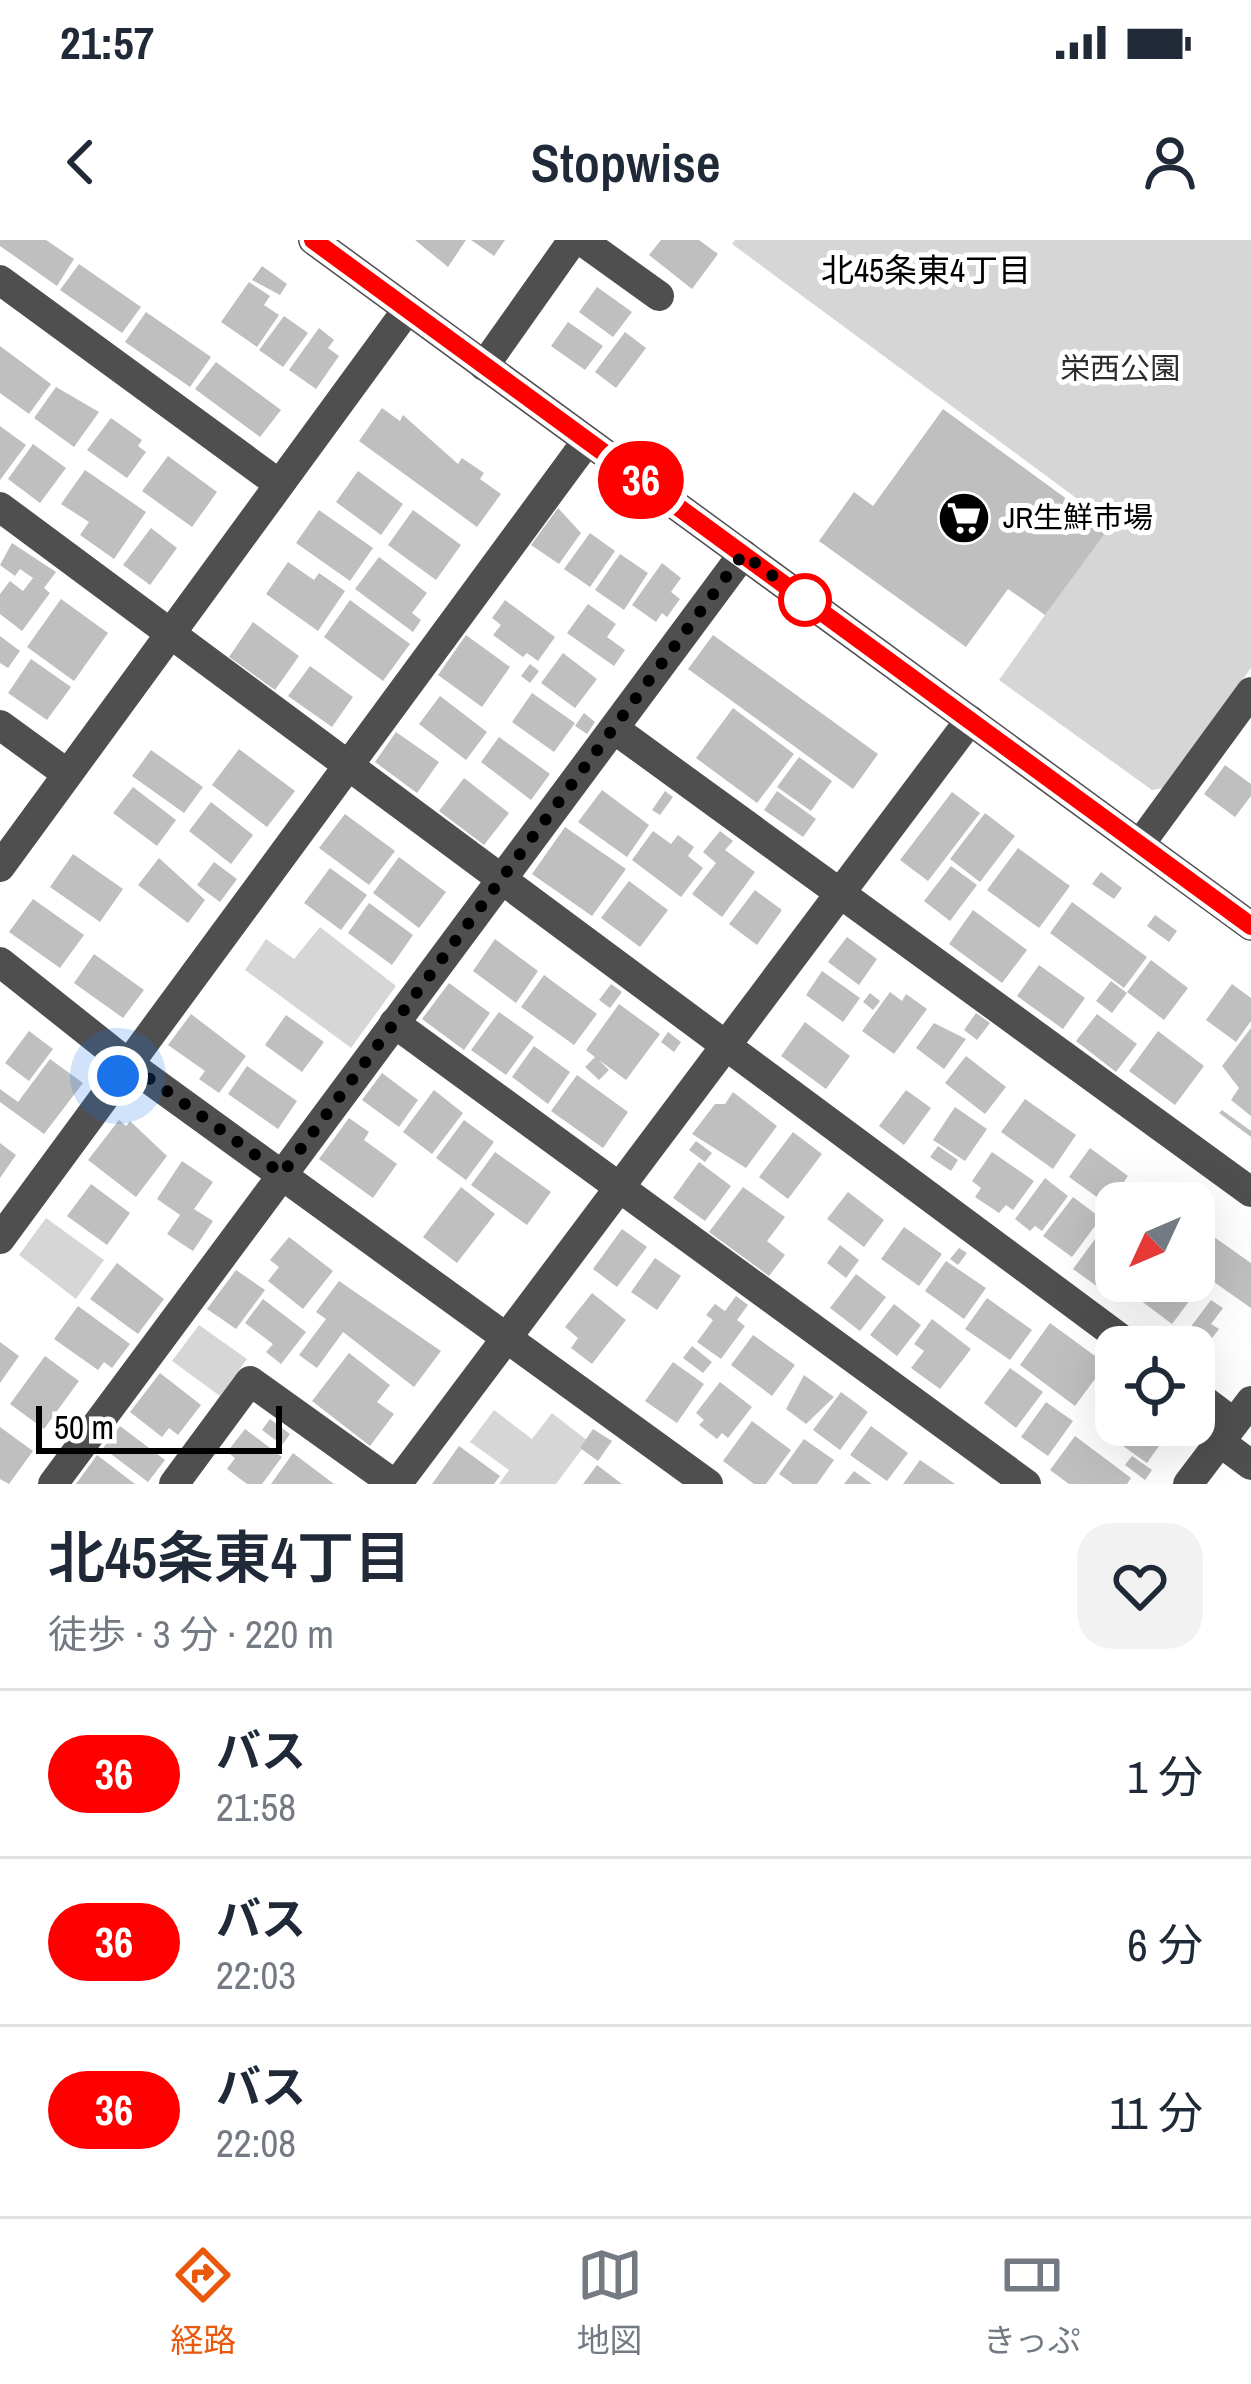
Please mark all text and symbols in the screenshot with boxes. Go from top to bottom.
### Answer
text: 21:57 [60,12,154,73]
text: Stopwise [530,126,721,199]
icon: back [48,129,114,195]
icon: person [1137,129,1203,195]
district label: 北45条東4丁目 [821,248,1031,292]
park label: 栄西公園 [1060,348,1180,388]
line badge: 36 [587,441,695,519]
text: 36 [622,452,660,508]
supermarket icon: JR生鮮市場 [936,490,992,546]
place label: JR生鮮市場 [1003,497,1153,537]
unlabelled marker [780,575,830,625]
your location [88,1046,148,1106]
north arrow [1095,1182,1215,1302]
map controls [1095,1182,1215,1446]
button: locate [1095,1326,1215,1446]
scale bar [36,1400,282,1453]
text: 50 m [54,1405,114,1449]
text: 北45条東4丁目 [48,1519,411,1596]
button: heart [1077,1523,1203,1649]
text: 徒歩 · 3 分 · 220 m [48,1608,334,1660]
text: バス [216,1720,306,1781]
text: 36 [95,1746,133,1802]
text: 1 分 [1127,1746,1203,1807]
text: 21:58 [216,1781,296,1833]
text: バス [216,1888,306,1949]
text: 36 [95,1914,133,1970]
text: 6 分 [1127,1914,1203,1975]
text: 22:03 [216,1949,296,2001]
text: バス [216,2056,306,2117]
text: 36 [95,2082,133,2138]
text: 11 分 [1109,2082,1203,2143]
text: 22:08 [216,2117,296,2169]
tab: 経路 [170,2242,236,2362]
tab: 地図 [577,2242,643,2362]
tab: きっぷ [983,2242,1081,2362]

